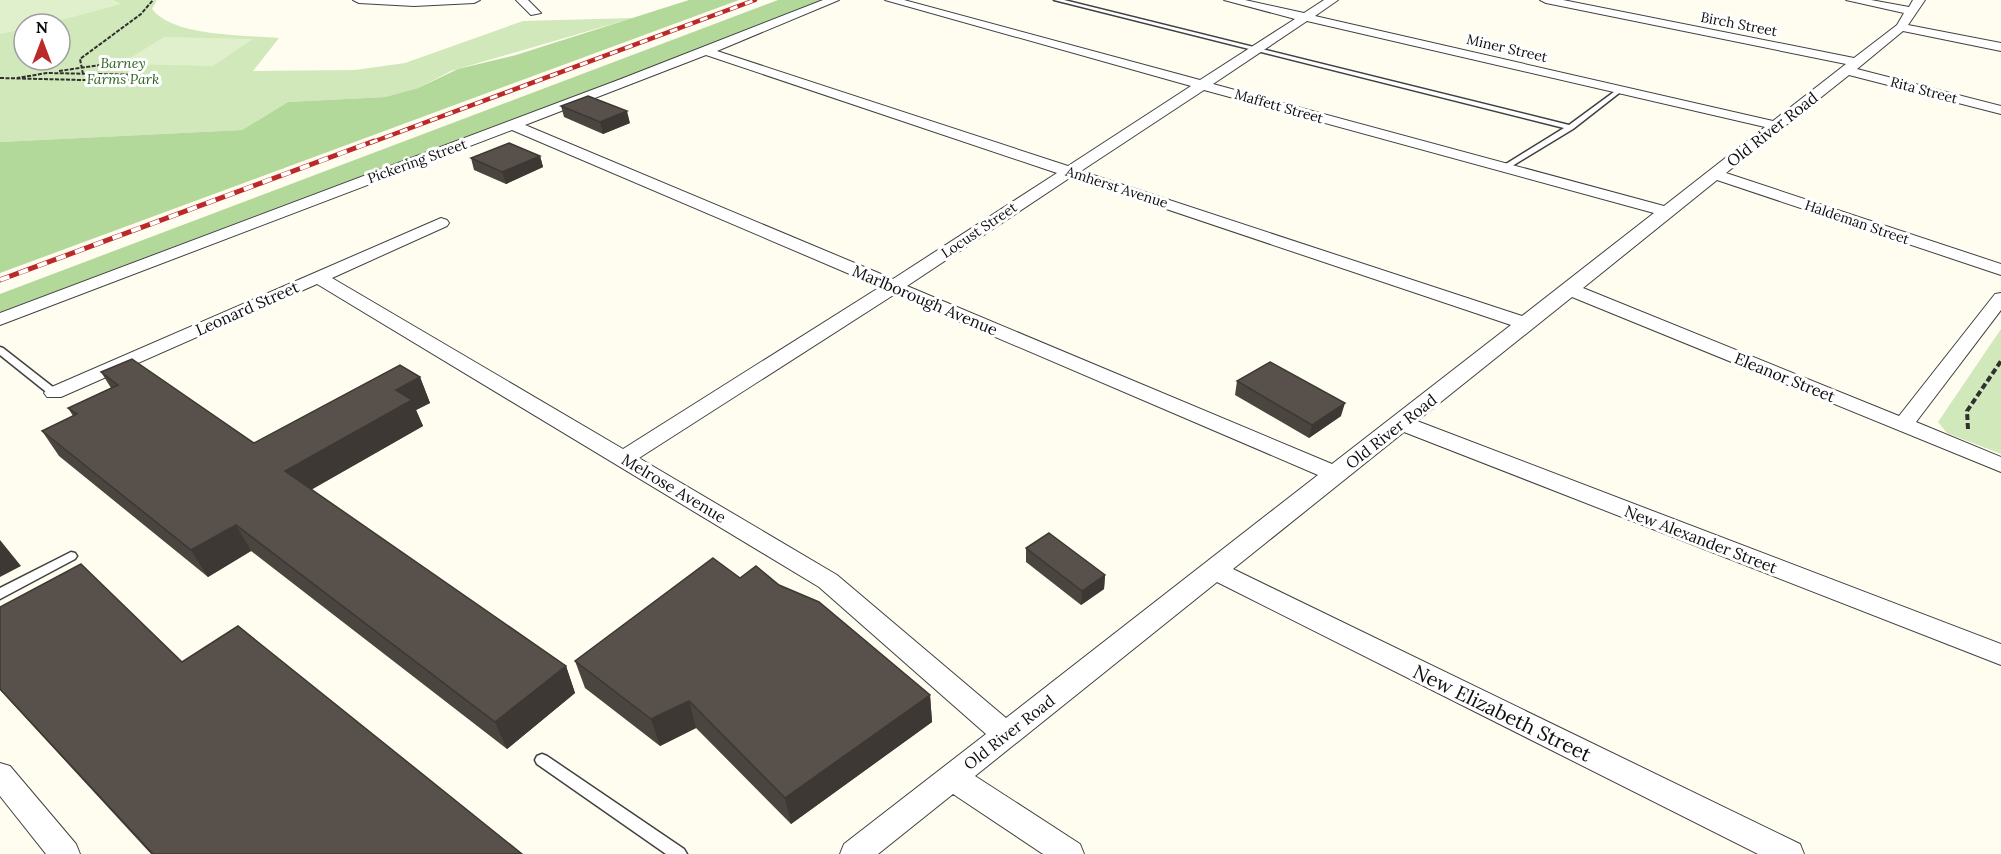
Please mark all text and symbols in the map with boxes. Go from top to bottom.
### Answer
street label: Birch Street [1699,8,1779,40]
north arrow [12,12,72,72]
text: N [36,17,48,37]
street label: Miner Street [1465,30,1550,66]
park label: Barney Farms Park [87,54,159,88]
street label: Rita Street [1888,72,1960,108]
street label: Maffett Street [1233,85,1326,127]
street label: Old River Road [1722,87,1822,171]
street label: Pickering Street [365,134,470,187]
street label: Amherst Avenue [1063,162,1171,212]
street label: Haldeman Street [1802,196,1912,249]
street label: Locust Street [938,198,1021,262]
street label: Marlborough Avenue [849,260,1001,340]
street label: Leonard Street [192,276,303,340]
street label: Eleanor Street [1732,348,1839,407]
street label: Old River Road [1341,389,1441,473]
street label: Melrose Avenue [618,449,730,527]
street label: New Alexander Street [1622,501,1781,578]
street label: New Elizabeth Street [1409,659,1596,767]
street label: Old River Road [959,690,1059,774]

